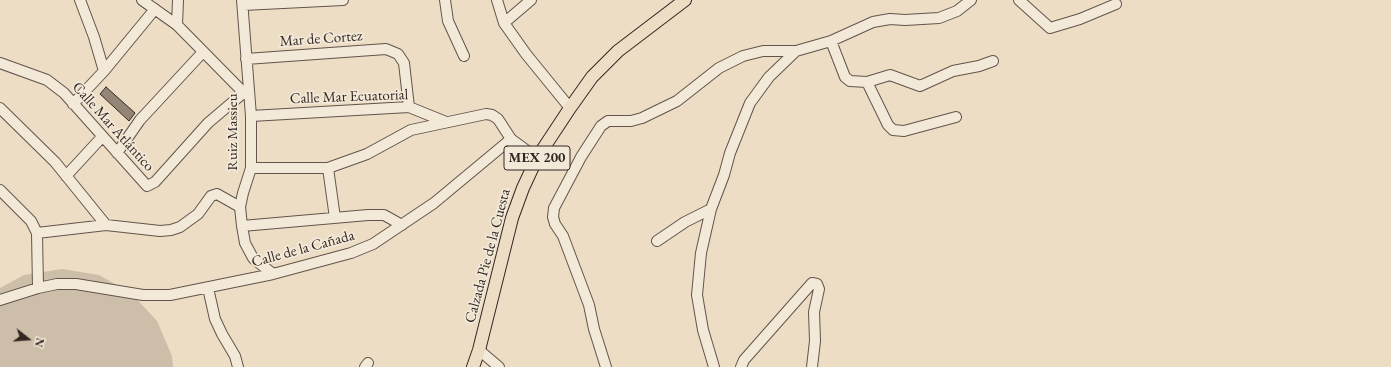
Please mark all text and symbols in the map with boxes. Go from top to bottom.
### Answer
street label: Mar de Cortez [279,27,363,51]
street label: Calle Mar Atlántico [68,79,158,175]
street label: Calle Mar Ecuatorial [290,86,408,108]
street label: Ruiz Massieu [224,93,242,171]
road number: MEX 200 [504,146,570,170]
street label: Calzada Pie de la Cuesta [461,187,515,325]
street label: Calle de la Cañada [250,227,356,271]
north arrow [8,319,48,359]
text: N [31,336,47,349]

